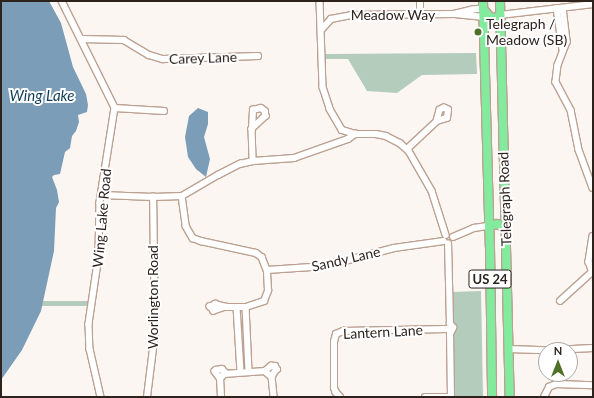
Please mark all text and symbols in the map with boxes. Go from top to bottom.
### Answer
street label: Meadow Way [350,7,436,23]
place label: Telegraph / Meadow (SB) [486,16,568,48]
marker: Telegraph / Meadow (SB) [473,27,483,37]
street label: Carey Lane [168,48,238,68]
water label: Wing Lake [10,87,74,105]
street label: Telegraph Road [495,152,515,246]
street label: Wing Lake Road [89,168,115,268]
street label: Sandy Lane [310,243,382,275]
street label: Worlington Road [145,245,161,349]
road number: US 24 [468,268,512,290]
street label: Lantern Lane [343,322,423,342]
north arrow [538,342,578,382]
text: N [554,344,562,357]

